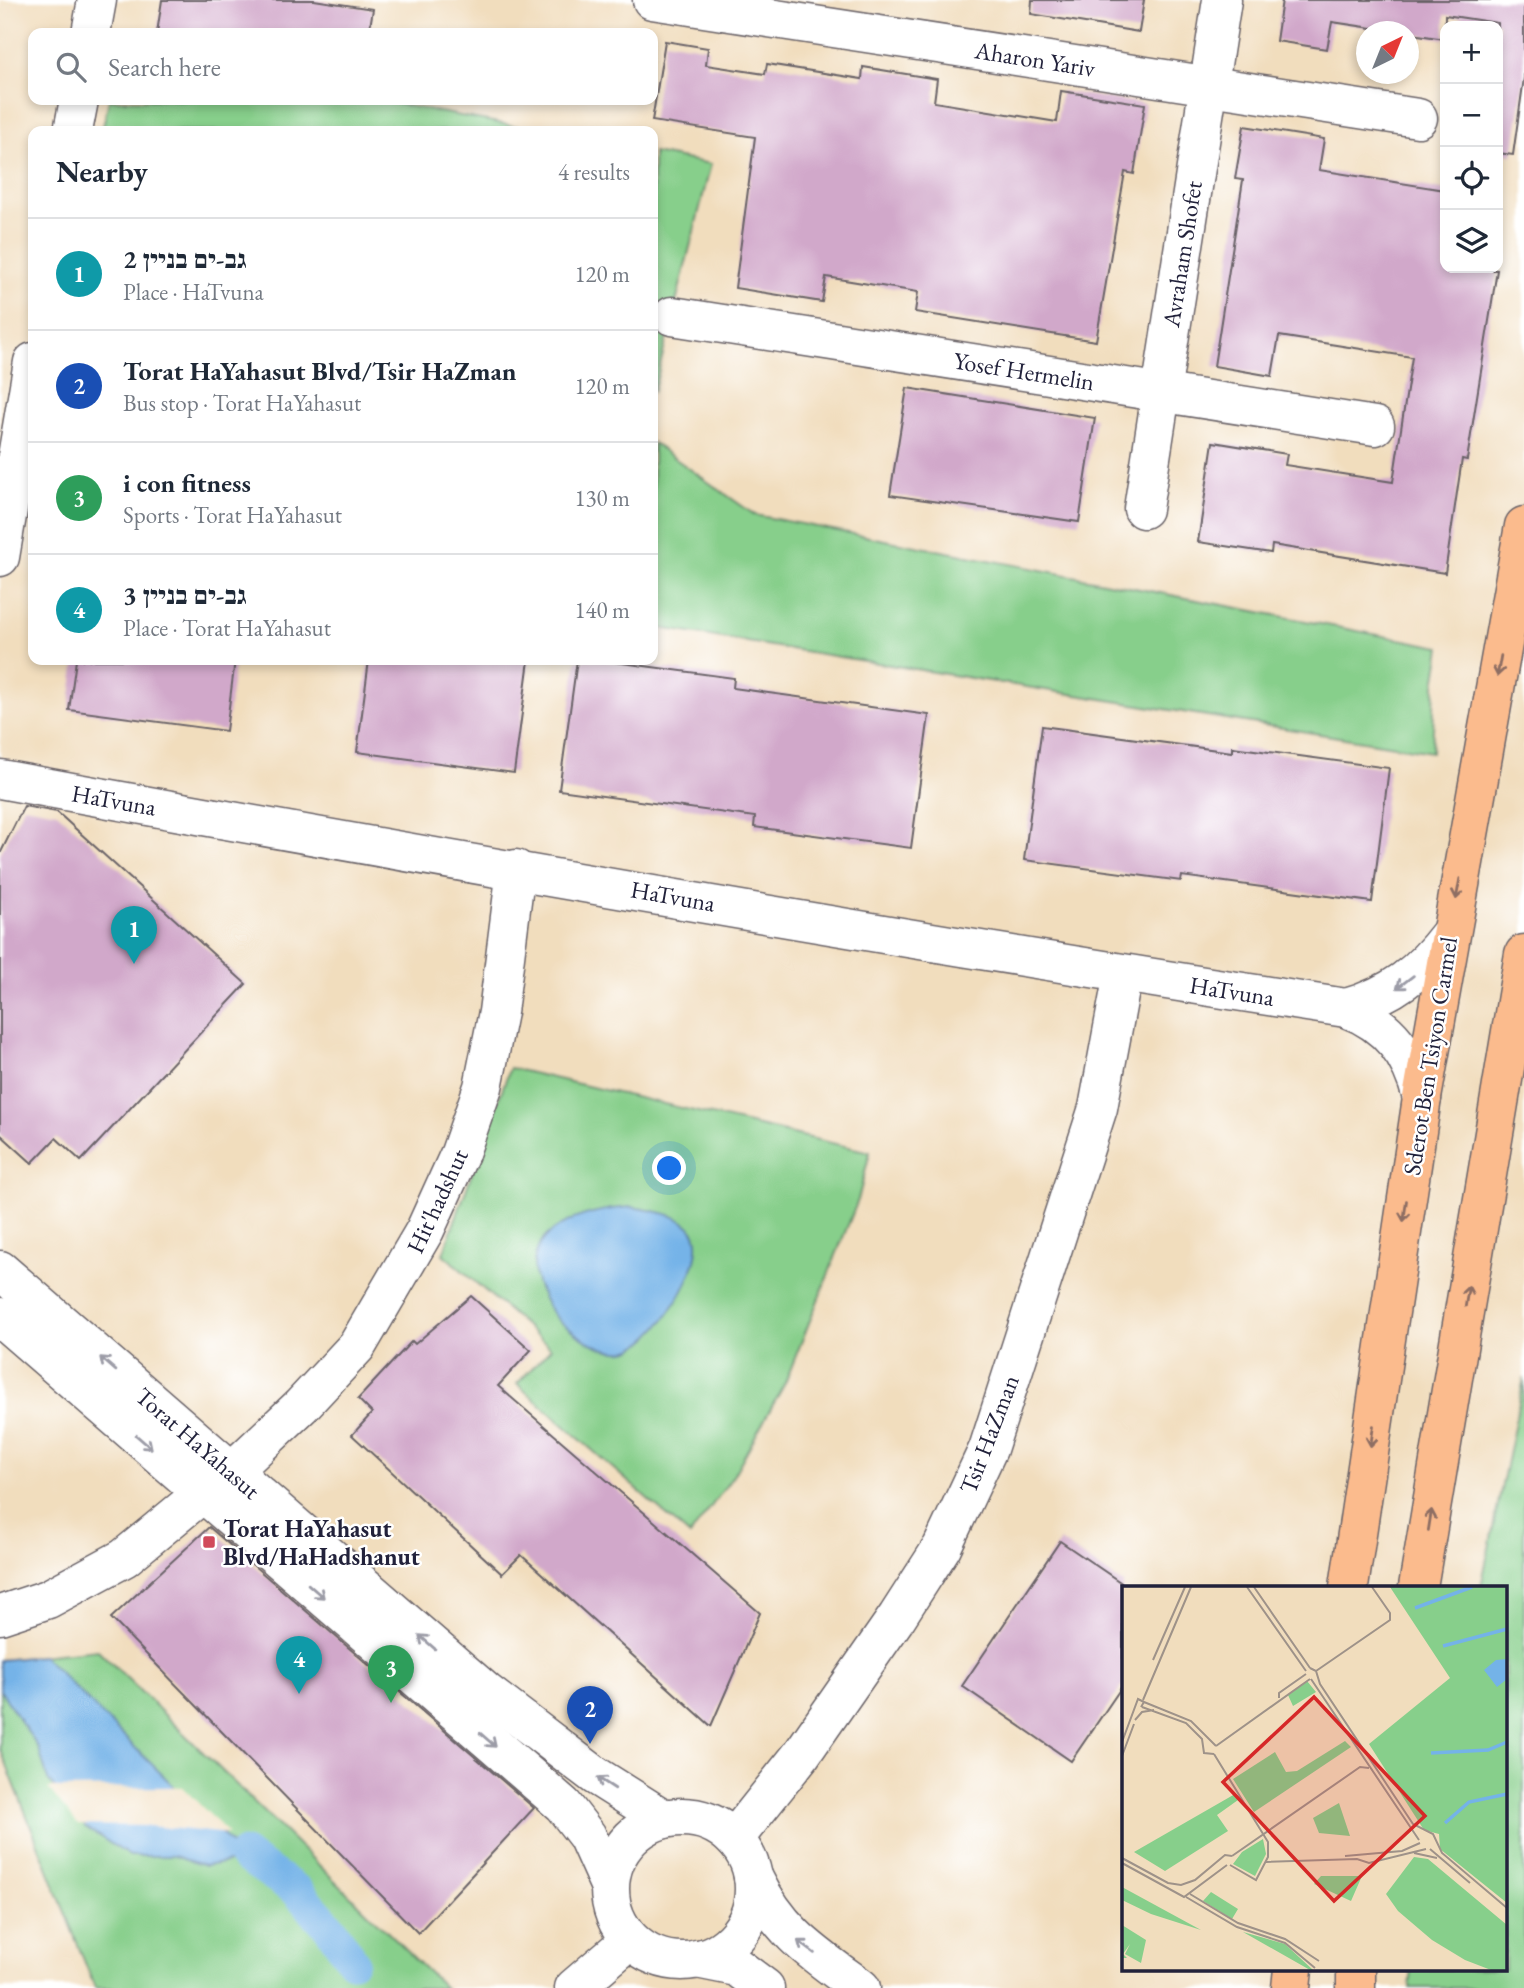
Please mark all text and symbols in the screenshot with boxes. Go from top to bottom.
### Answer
north arrow [1356,21,1419,84]
map controls [1440,21,1503,273]
button: + [1440,21,1503,84]
search box [28,28,658,105]
street label: Aharon Yariv [972,34,1098,84]
icon: search [52,48,90,86]
text: Search here [108,50,221,84]
button: − [1440,84,1503,147]
button: locate [1440,147,1503,210]
text: Nearby [56,152,148,191]
text: 4 results [558,157,630,187]
street label: Avraham Shofet [1155,178,1209,330]
button: layers [1440,210,1503,273]
text: גב-ים בניין 2 [123,242,247,276]
text: 1 [73,259,85,289]
text: 120 m [574,259,630,289]
text: Place · HaTvuna [123,277,264,307]
street label: Yosef Hermelin [951,345,1097,397]
text: Torat HaYahasut Blvd/Tsir HaZman [123,354,517,388]
text: 2 [73,371,85,401]
text: 120 m [574,371,630,401]
text: Bus stop · Torat HaYahasut [123,388,361,418]
text: i con fitness [123,466,251,500]
text: 3 [73,483,85,513]
text: 130 m [574,483,630,513]
text: Sports · Torat HaYahasut [123,500,342,530]
text: גב-ים בניין 3 [123,578,247,612]
text: 4 [73,595,85,625]
text: 140 m [574,595,630,625]
text: Place · Torat HaYahasut [123,613,331,643]
one-way arrow [1491,654,1505,677]
street label: HaTvuna [69,777,159,823]
street label: HaTvuna [628,873,718,919]
one-way arrow [1450,878,1464,900]
pin: 1 [111,906,157,964]
street label: Sderot Ben Tsiyon Carmel [1396,934,1464,1177]
street label: HaTvuna [1187,969,1277,1013]
one-way arrow [1396,975,1415,989]
street label: Hit'hadshut [399,1143,475,1258]
your location [652,1151,686,1185]
one-way arrow [1398,1199,1411,1222]
one-way arrow [1461,1285,1474,1307]
one-way arrow [99,1356,117,1372]
street label: Tsir HaZman [952,1370,1026,1498]
street label: Torat HaYahasut [129,1380,267,1506]
one-way arrow [1365,1424,1378,1447]
one-way arrow [135,1434,153,1450]
one-way arrow [1424,1509,1437,1532]
place label: Torat HaYahasut Blvd/HaHadshanut [223,1513,420,1572]
marker: Torat HaYahasut Blvd/HaHadshanut [201,1534,217,1550]
one-way arrow [307,1583,325,1599]
inset map [1122,1586,1506,1970]
one-way arrow [419,1634,437,1650]
pin: 4 [276,1636,322,1694]
pin: 3 [368,1645,414,1703]
pin: 2 [567,1686,613,1744]
one-way arrow [479,1732,497,1748]
one-way arrow [596,1776,616,1790]
one-way arrow [797,1940,816,1955]

